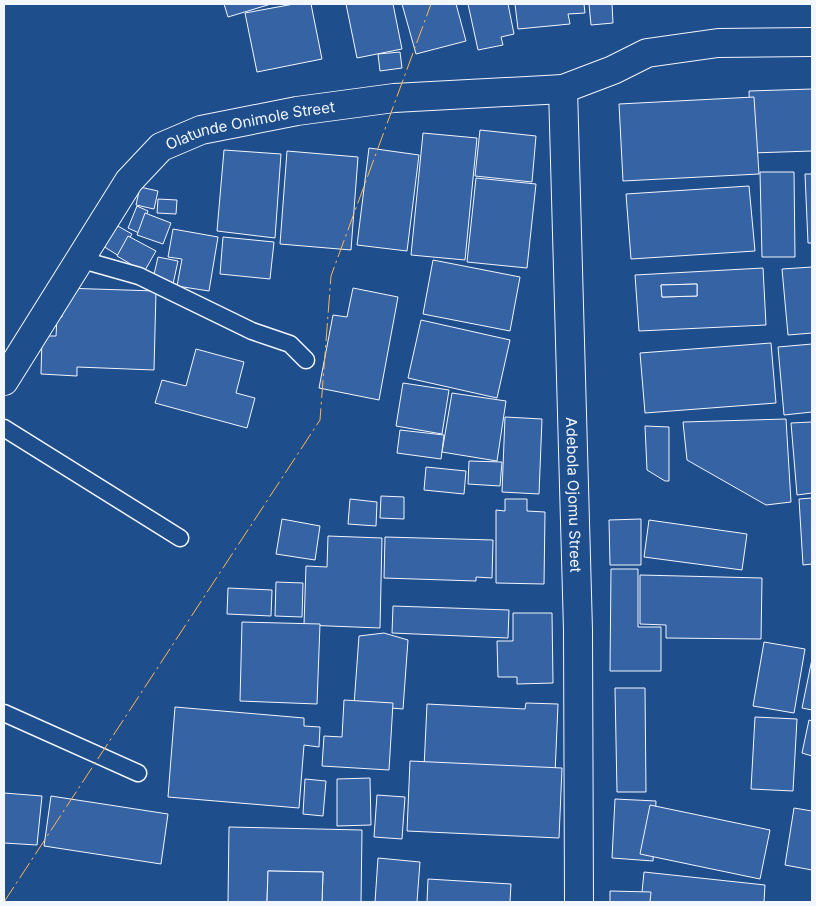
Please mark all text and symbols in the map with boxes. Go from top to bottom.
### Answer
street label: Olatunde Onimole Street [163,97,336,154]
street label: Adebola Ojomu Street [563,417,586,573]

